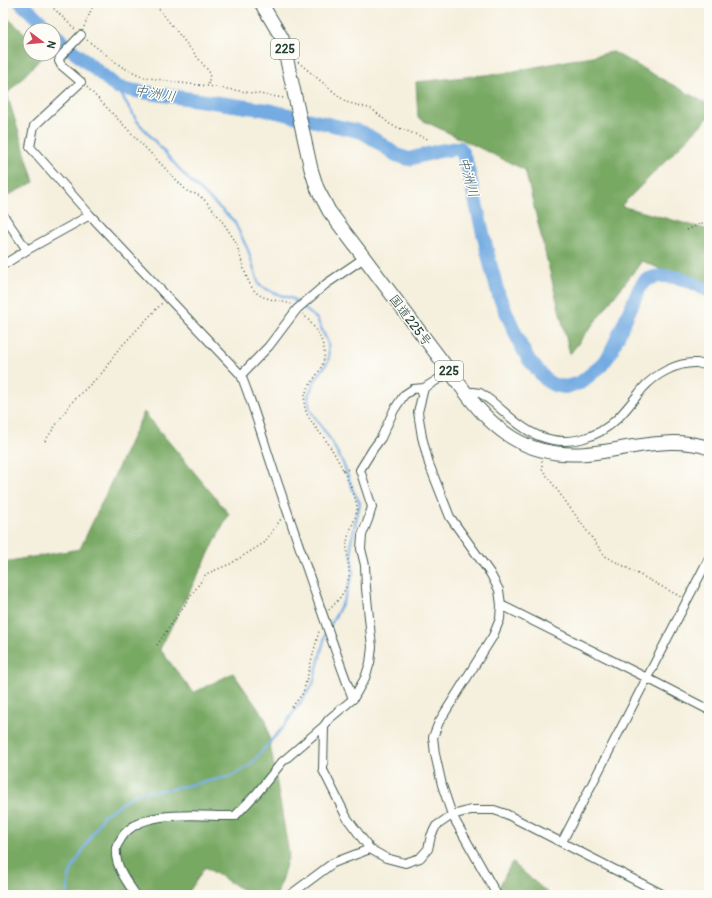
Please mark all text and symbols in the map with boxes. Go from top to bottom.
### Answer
north arrow [22,22,62,62]
text: N [44,39,58,51]
road number: 225 [271,39,299,59]
water label: 中洲川 [133,82,177,105]
water label: 中洲川 [455,155,482,200]
street label: 国道225号 [386,292,435,350]
road number: 225 [435,361,463,381]

